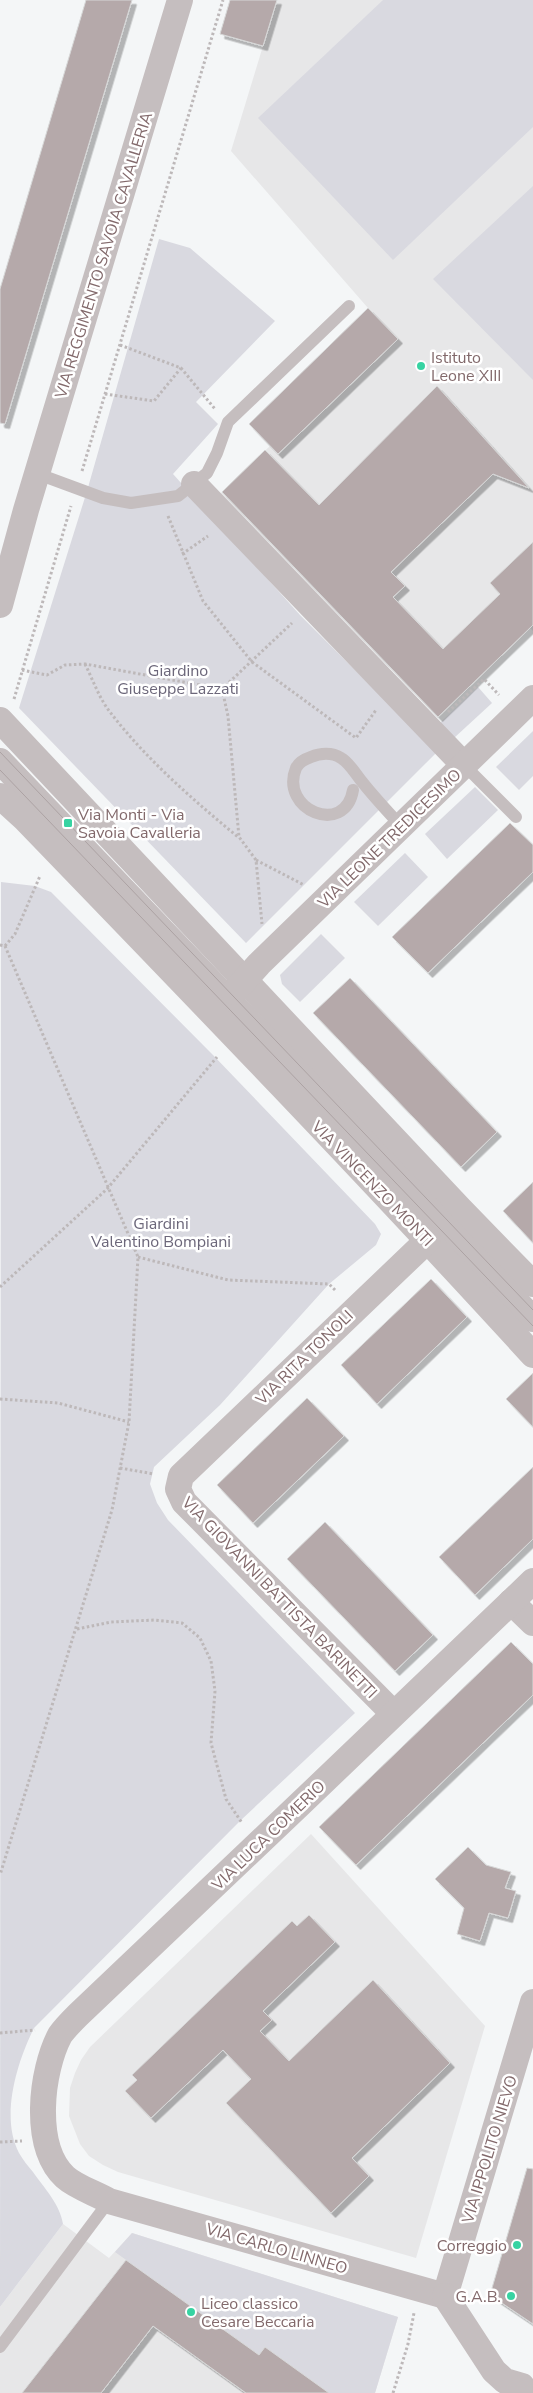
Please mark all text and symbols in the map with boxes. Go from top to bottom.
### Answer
street label: VIA REGGIMENTO SAVOIA CAVALLERIA [50,109,158,402]
place label: Istituto Leone XIII [431,347,501,387]
marker: Istituto Leone XIII [415,360,427,372]
park label: Giardino Giuseppe Lazzati [117,660,239,700]
street label: VIA LEONE TREDICESIMO [312,764,466,914]
place label: Via Monti - Via Savoia Cavalleria [77,804,201,844]
marker: Via Monti - Via Savoia Cavalleria [62,817,74,829]
street label: VIA VINCENZO MONTI [306,1115,438,1251]
park label: Giardini Valentino Bompiani [90,1213,231,1253]
street label: VIA RITA TONOLI [250,1305,358,1411]
street label: VIA GIOVANNI BATTISTA BARINETTI [176,1491,382,1703]
street label: VIA LUCA COMERIO [206,1776,330,1896]
street label: VIA IPPOLITO NIEVO [457,2073,523,2227]
street label: VIA CARLO LINNEO [202,2218,350,2280]
place label: Correggio [437,2235,507,2257]
marker: Correggio [511,2239,523,2251]
place label: G.A.B. [455,2286,501,2308]
marker: G.A.B. [505,2290,517,2302]
place label: Liceo classico Cesare Beccaria [201,2293,314,2333]
marker: Liceo classico Cesare Beccaria [185,2306,197,2318]

